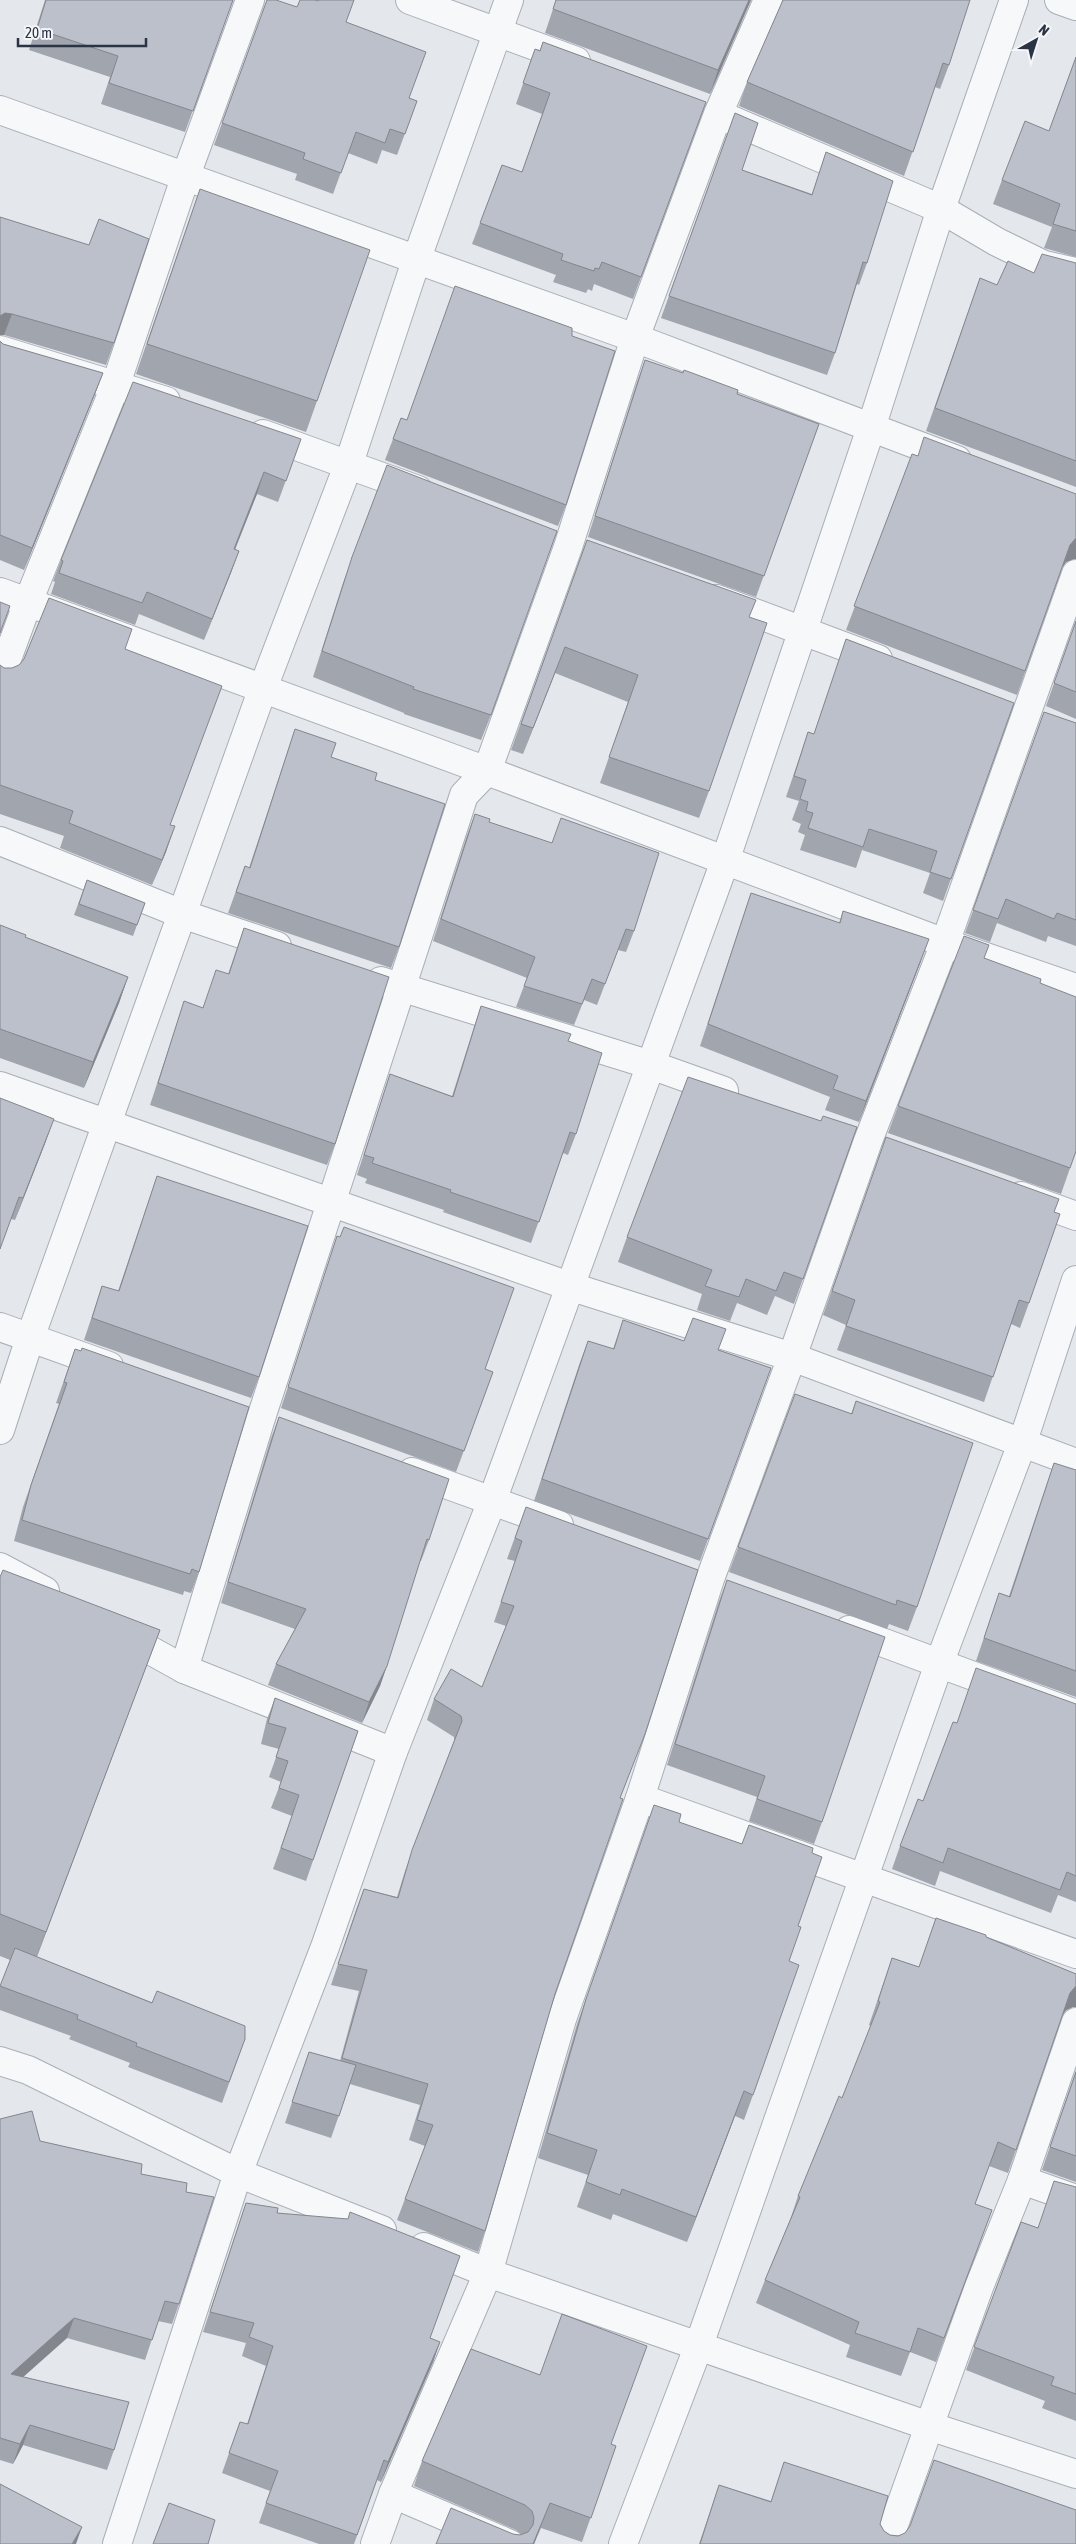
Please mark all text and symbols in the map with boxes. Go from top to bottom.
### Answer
scale bar [18,15,145,47]
north arrow [1011,15,1061,65]
text: N [1036,21,1052,39]
text: 20 m [25,24,52,41]

